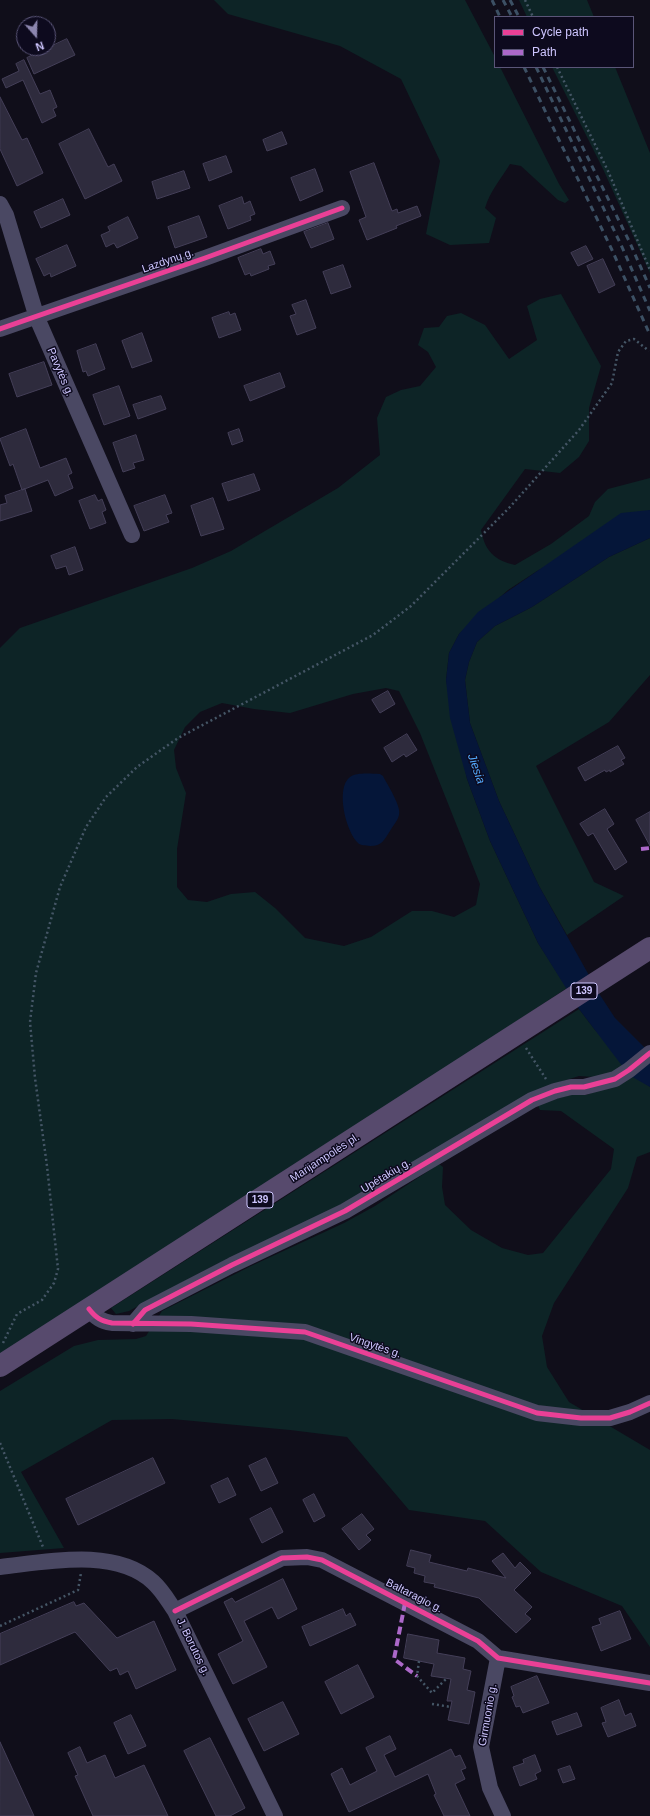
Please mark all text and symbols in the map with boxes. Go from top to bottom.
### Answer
north arrow [16,16,56,56]
legend [494,16,634,68]
text: Cycle path [532,25,589,39]
text: N [34,39,46,53]
text: Path [532,45,557,59]
street label: Lazdynų g. [140,246,196,276]
street label: Pavytės g. [44,346,76,398]
water label: Jiesia [464,752,488,786]
road number: 139 [571,983,597,999]
street label: Marijampolės pl. [288,1131,362,1185]
street label: Upėtakių g. [359,1156,413,1196]
road number: 139 [247,1192,273,1208]
street label: Vingytės g. [347,1331,403,1361]
street label: Baltaragio g. [383,1576,445,1616]
street label: J. Borutos g. [174,1616,212,1678]
street label: Girmuonio g. [476,1683,500,1747]

